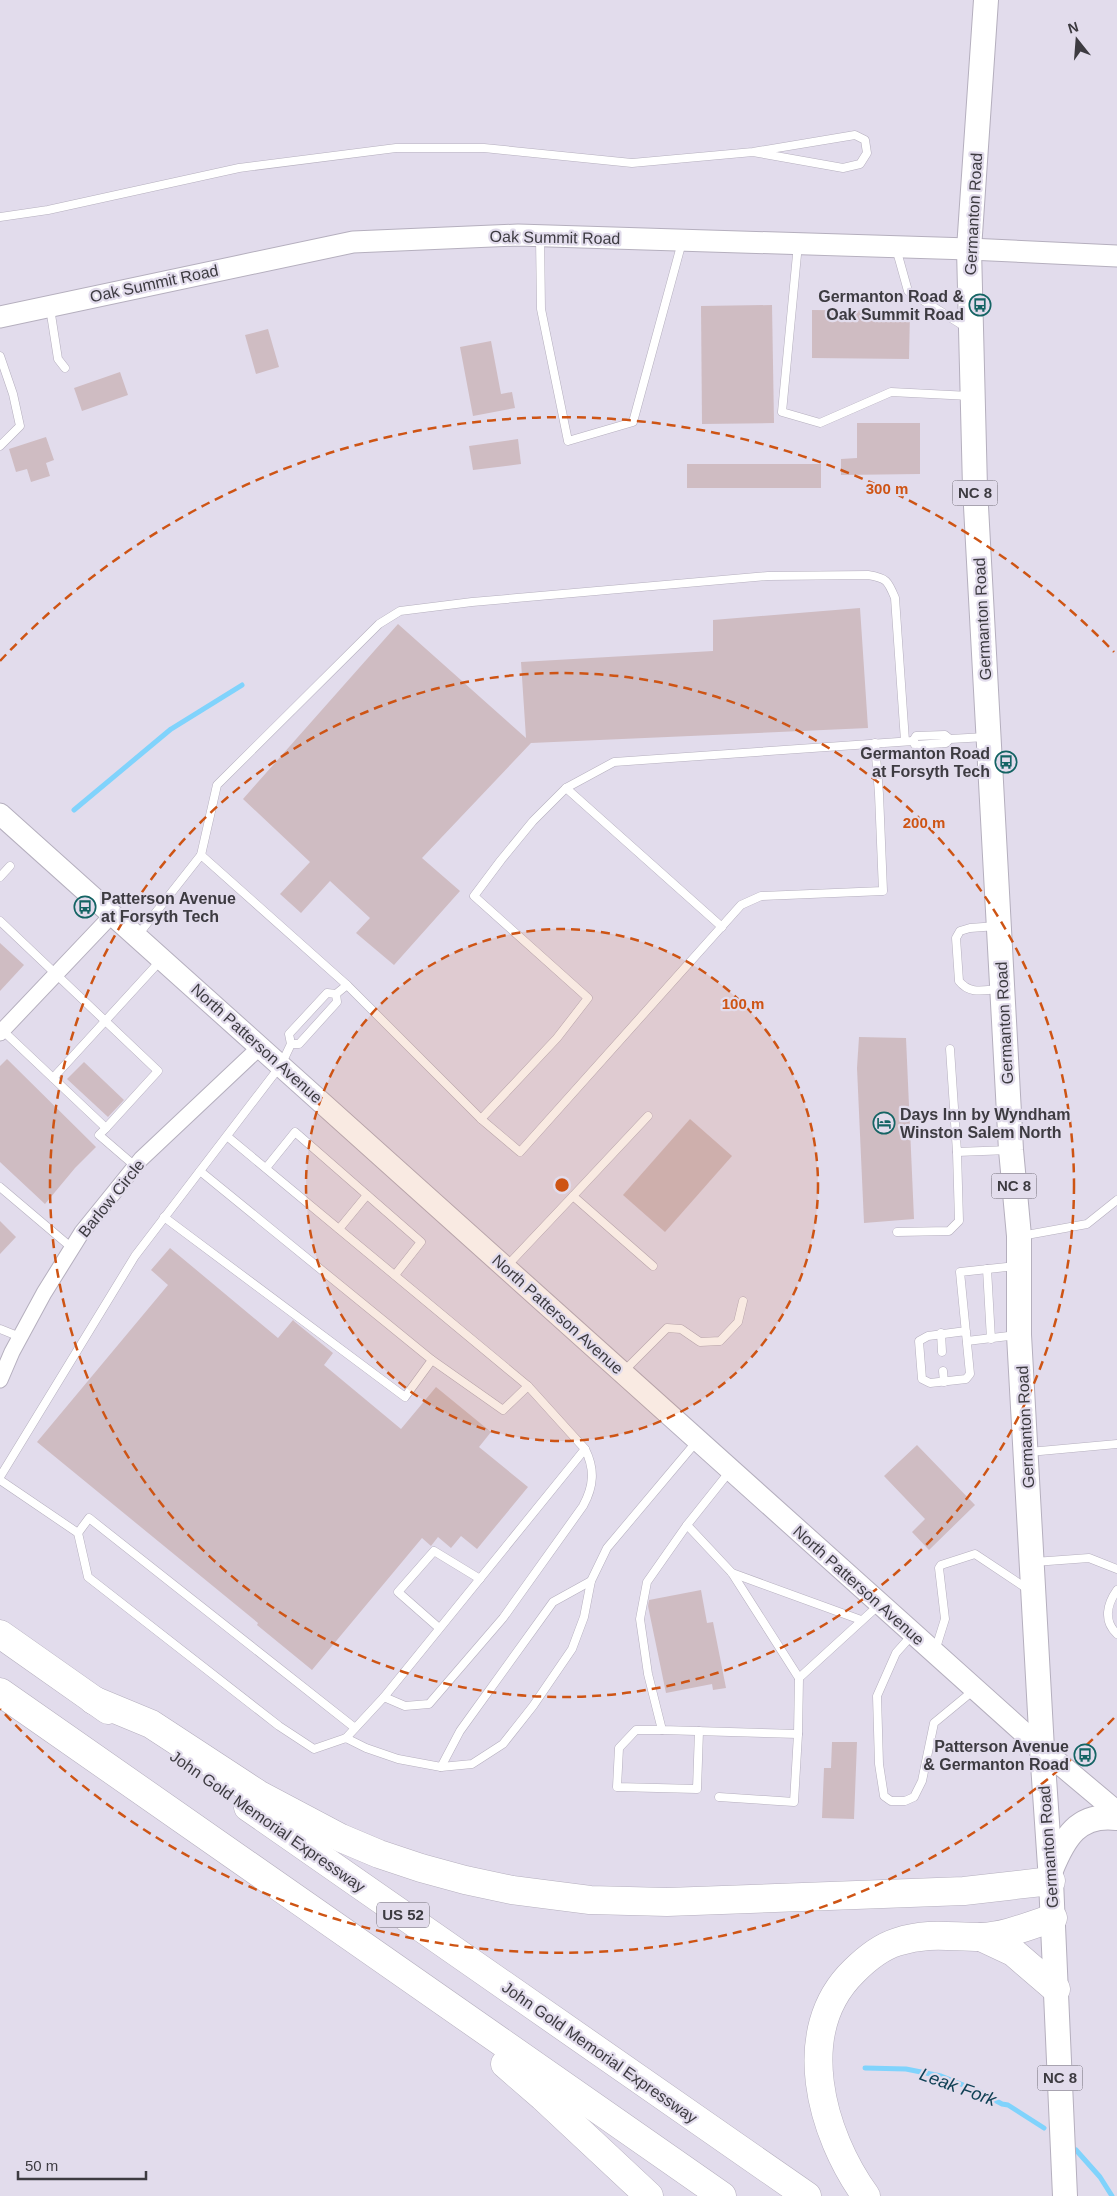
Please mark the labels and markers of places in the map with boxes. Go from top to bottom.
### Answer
place label: Germanton Road & Oak Summit Road [818,288,964,323]
bus stop icon: Germanton Road & Oak Summit Road [968,293,992,317]
place label: Germanton Road at Forsyth Tech [860,745,990,780]
bus stop icon: Germanton Road at Forsyth Tech [994,750,1018,774]
place label: Patterson Avenue at Forsyth Tech [101,890,236,925]
bus stop icon: Patterson Avenue at Forsyth Tech [73,895,97,919]
place label: Days Inn by Wyndham Winston Salem North [900,1106,1070,1141]
hotel icon: Days Inn by Wyndham Winston Salem North [872,1111,896,1135]
centre of rings [553,1176,571,1194]
place label: Patterson Avenue & Germanton Road [923,1738,1069,1773]
bus stop icon: Patterson Avenue & Germanton Road [1073,1743,1097,1767]

